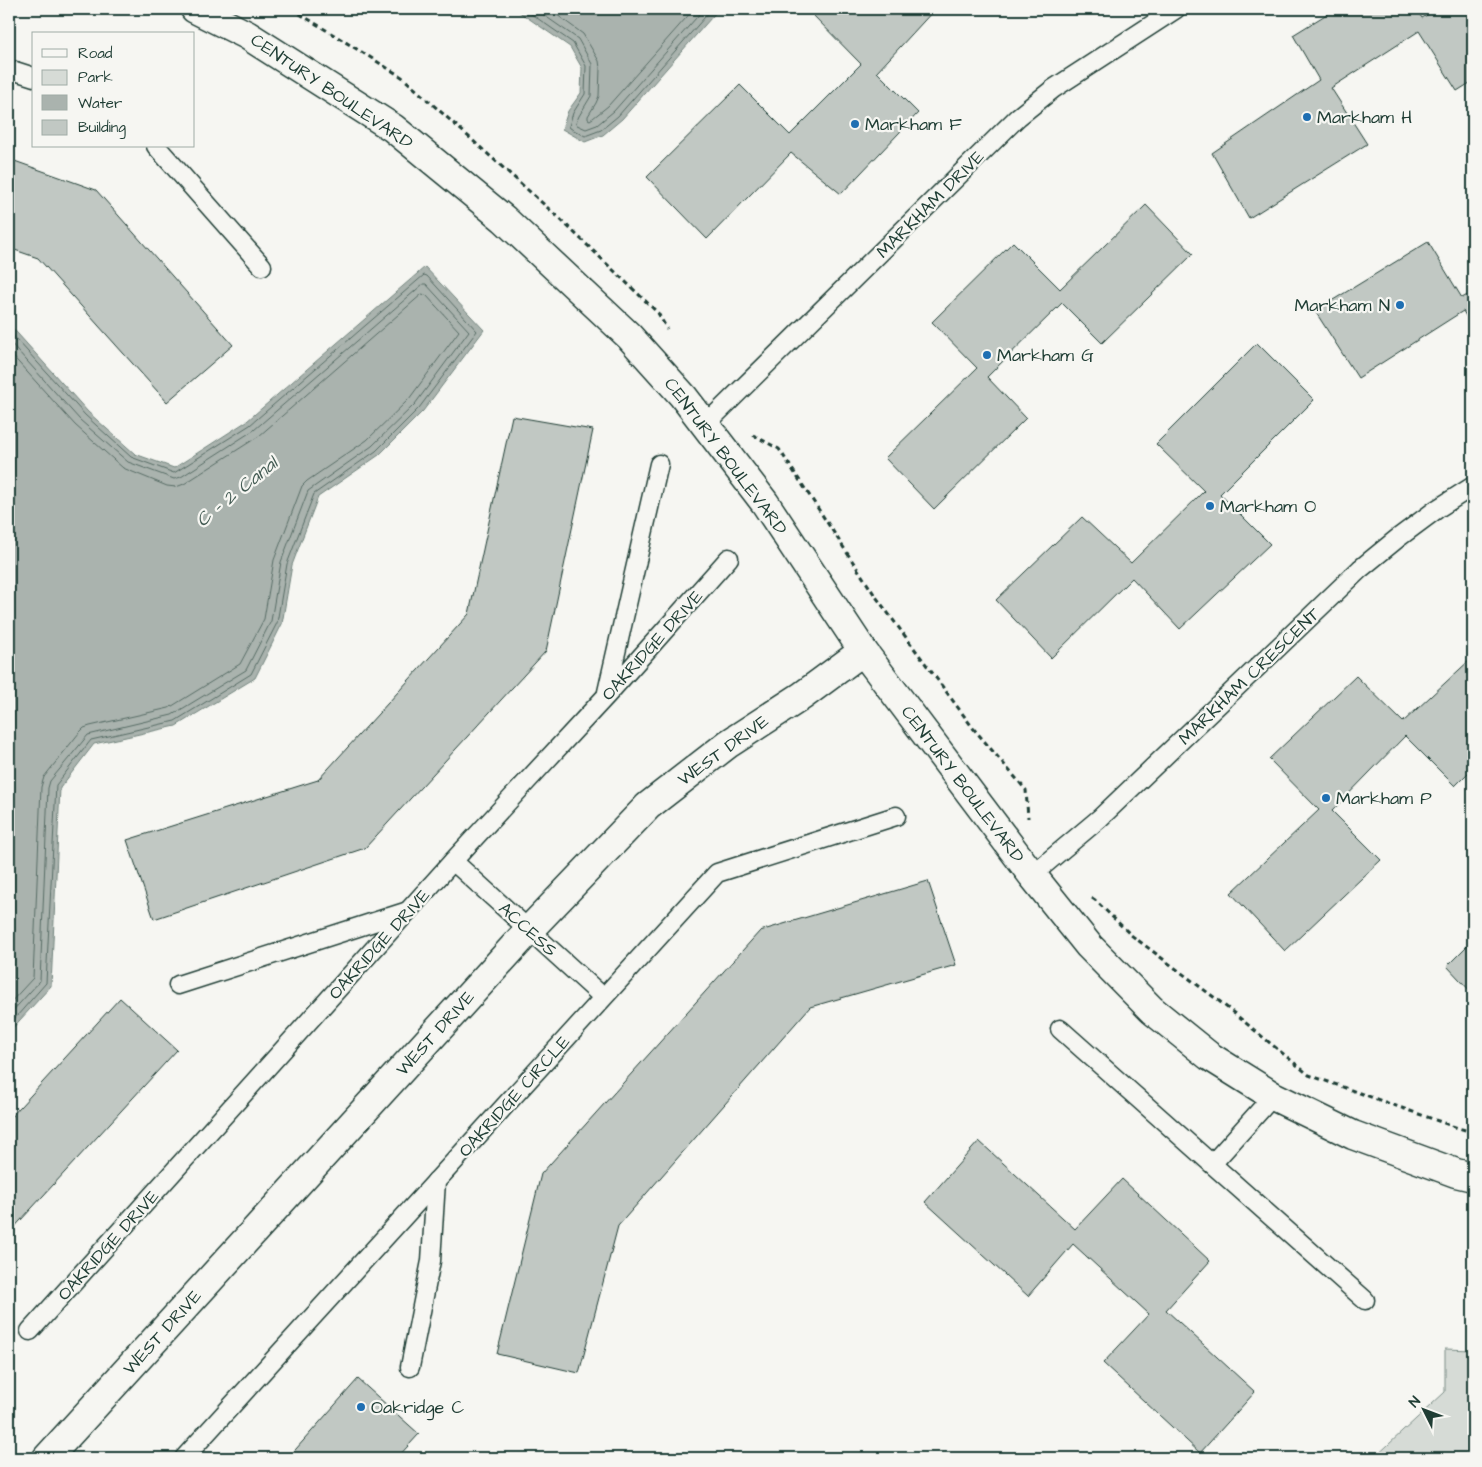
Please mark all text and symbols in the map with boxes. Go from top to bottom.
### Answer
street label: CENTURY BOULEVARD [246,28,418,155]
legend [32,32,195,148]
text: Road [78,43,113,64]
text: Park [78,67,113,88]
text: Water [78,93,122,114]
place label: Markham H [1317,105,1412,130]
marker: Markham H [1301,111,1313,123]
place label: Markham F [865,112,962,137]
text: Building [78,117,126,139]
marker: Markham F [849,118,861,130]
street label: MARKHAM DRIVE [871,144,990,264]
place label: Markham N [1294,293,1390,318]
marker: Markham N [1394,299,1406,311]
place label: Markham G [997,343,1094,368]
marker: Markham G [981,349,993,361]
street label: CENTURY BOULEVARD [658,372,793,540]
water label: C - 2 Canal [190,449,286,534]
place label: Markham O [1220,494,1316,519]
marker: Markham O [1204,500,1216,512]
street label: OAKRIDGE DRIVE [596,584,709,706]
street label: MARKHAM CRESCENT [1173,601,1326,751]
street label: CENTURY BOULEVARD [895,700,1030,868]
street label: WEST DRIVE [673,709,774,792]
place label: Markham P [1336,786,1432,811]
marker: Markham P [1320,792,1332,804]
street label: OAKRIDGE DRIVE [323,883,436,1005]
street label: ACCESS [493,896,562,962]
street label: WEST DRIVE [390,985,481,1081]
street label: OAKRIDGE CIRCLE [453,1030,576,1163]
street label: OAKRIDGE DRIVE [52,1184,165,1306]
street label: WEST DRIVE [117,1284,208,1380]
north arrow [1400,1384,1450,1434]
text: N [1405,1392,1426,1412]
place label: Oakridge C [371,1395,464,1421]
marker: Oakridge C [355,1401,367,1413]

